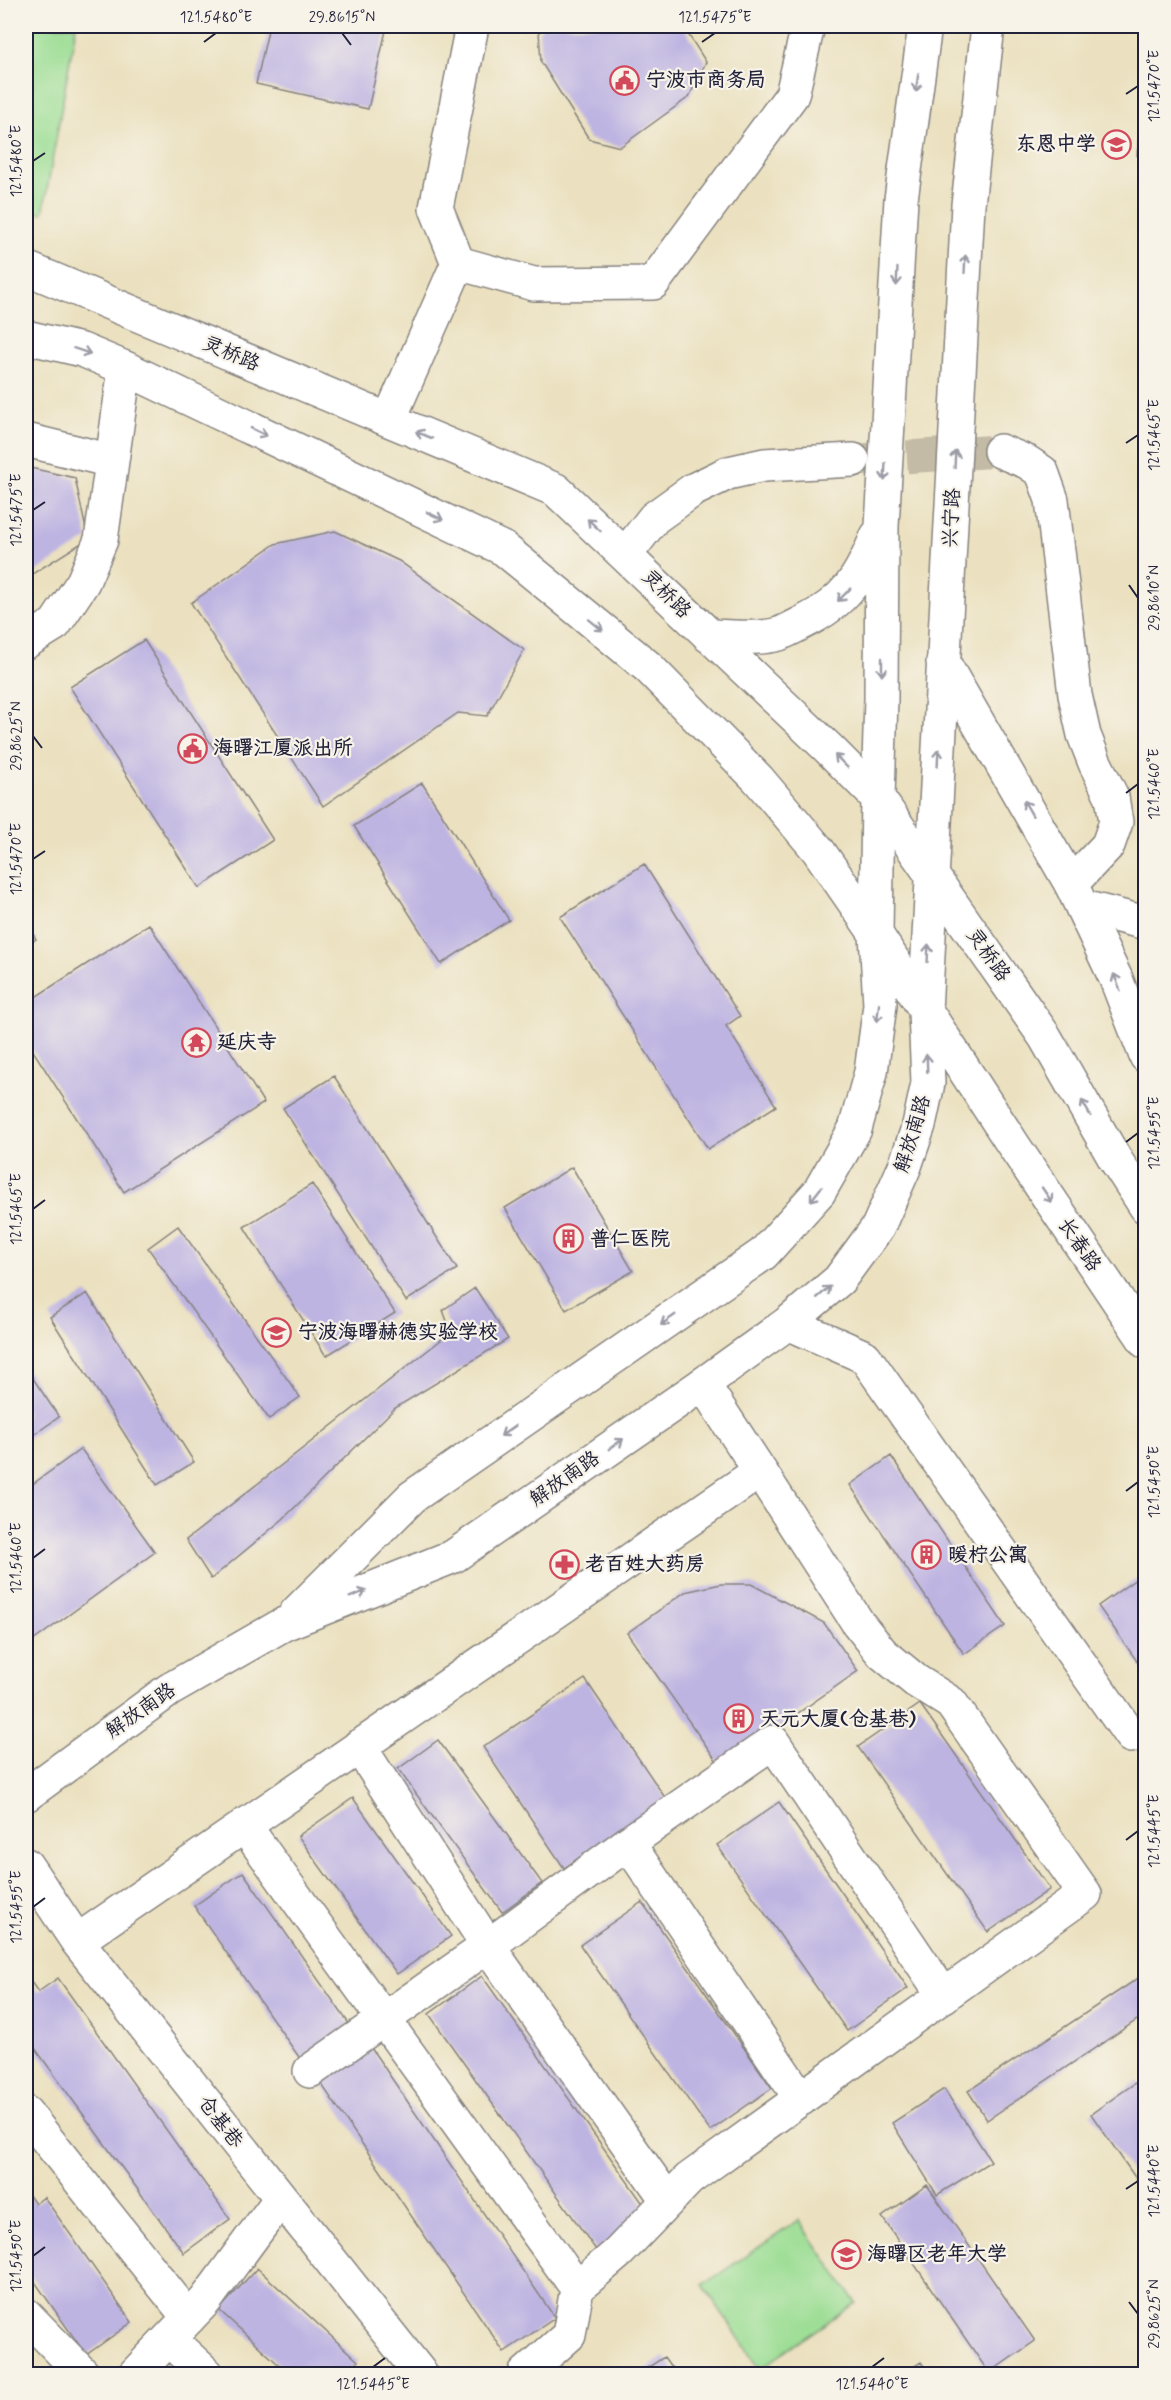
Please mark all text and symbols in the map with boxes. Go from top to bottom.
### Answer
text: 121.5480°E [180,8,252,28]
text: 29.8615°N [309,8,375,28]
text: 121.5475°E [678,8,752,28]
text: 121.5470°E [1145,49,1165,122]
public building icon: 宁波市商务局 [609,64,641,96]
place label: 宁波市商务局 [646,67,766,94]
one-way arrow [912,73,923,93]
text: 121.5480°E [7,125,27,197]
school or university icon: 东恩中学 [1101,128,1133,160]
place label: 东恩中学 [1016,131,1096,158]
one-way arrow [959,254,970,274]
one-way arrow [891,267,902,287]
street label: 灵桥路 [198,330,265,379]
one-way arrow [72,347,91,358]
text: 121.5465°E [1145,399,1165,471]
one-way arrow [250,427,268,439]
one-way arrow [415,429,433,440]
one-way arrow [950,449,961,469]
one-way arrow [879,461,890,481]
text: 121.5475°E [7,473,27,547]
street label: 兴宁路 [937,486,967,549]
one-way arrow [426,511,444,523]
one-way arrow [587,518,602,532]
street label: 灵桥路 [635,563,697,625]
text: 29.8610°N [1145,565,1165,631]
one-way arrow [836,587,851,602]
one-way arrow [588,618,604,631]
one-way arrow [876,656,888,676]
text: 29.8625°N [7,701,27,771]
public building icon: 海曙江厦派出所 [176,732,208,764]
place label: 海曙江厦派出所 [213,735,353,762]
text: 121.5460°E [1145,748,1165,820]
one-way arrow [932,749,943,769]
one-way arrow [834,753,848,768]
one-way arrow [1022,800,1034,817]
text: 121.5470°E [7,822,27,895]
street label: 灵桥路 [960,923,1017,988]
one-way arrow [923,943,934,963]
one-way arrow [1111,973,1122,992]
one-way arrow [873,1003,884,1022]
temple icon: 延庆寺 [180,1026,212,1058]
place label: 延庆寺 [217,1029,277,1056]
one-way arrow [921,1054,933,1074]
street label: 解放南路 [888,1091,938,1176]
text: 121.5455°E [1145,1096,1165,1170]
one-way arrow [1079,1100,1091,1117]
text: 121.5465°E [7,1173,27,1245]
one-way arrow [809,1186,822,1202]
one-way arrow [1041,1186,1053,1203]
street label: 长春路 [1051,1213,1108,1278]
building icon: 普仁医院 [553,1223,585,1255]
place label: 普仁医院 [590,1226,670,1253]
one-way arrow [816,1286,832,1299]
one-way arrow [661,1314,677,1326]
school or university icon: 宁波海曙赫德实验学校 [261,1316,293,1348]
place label: 宁波海曙赫德实验学校 [298,1319,498,1346]
one-way arrow [500,1425,517,1437]
one-way arrow [607,1438,623,1450]
street label: 解放南路 [524,1444,606,1513]
text: 121.5450°E [1145,1445,1165,1518]
text: 121.5460°E [7,1522,27,1594]
building icon: 暖柠公寓 [911,1539,943,1571]
place label: 暖柠公寓 [948,1542,1028,1569]
pharmacy icon: 老百姓大药房 [548,1548,580,1580]
place label: 老百姓大药房 [585,1551,705,1578]
one-way arrow [348,1588,367,1599]
street label: 解放南路 [100,1676,182,1745]
building icon: 天元大厦(仓基巷) [723,1703,755,1735]
place label: 天元大厦(仓基巷) [760,1706,917,1733]
text: 121.5445°E [1145,1794,1165,1868]
text: 121.5455°E [7,1870,27,1944]
street label: 仓基巷 [191,2090,250,2155]
text: 121.5440°E [1145,2144,1165,2218]
text: 121.5450°E [7,2219,27,2292]
school or university icon: 海曙区老年大学 [830,2238,862,2270]
place label: 海曙区老年大学 [867,2241,1007,2268]
text: 29.8625°N [1145,2279,1165,2349]
text: 121.5445°E [336,2375,410,2395]
text: 121.5440°E [835,2375,909,2395]

